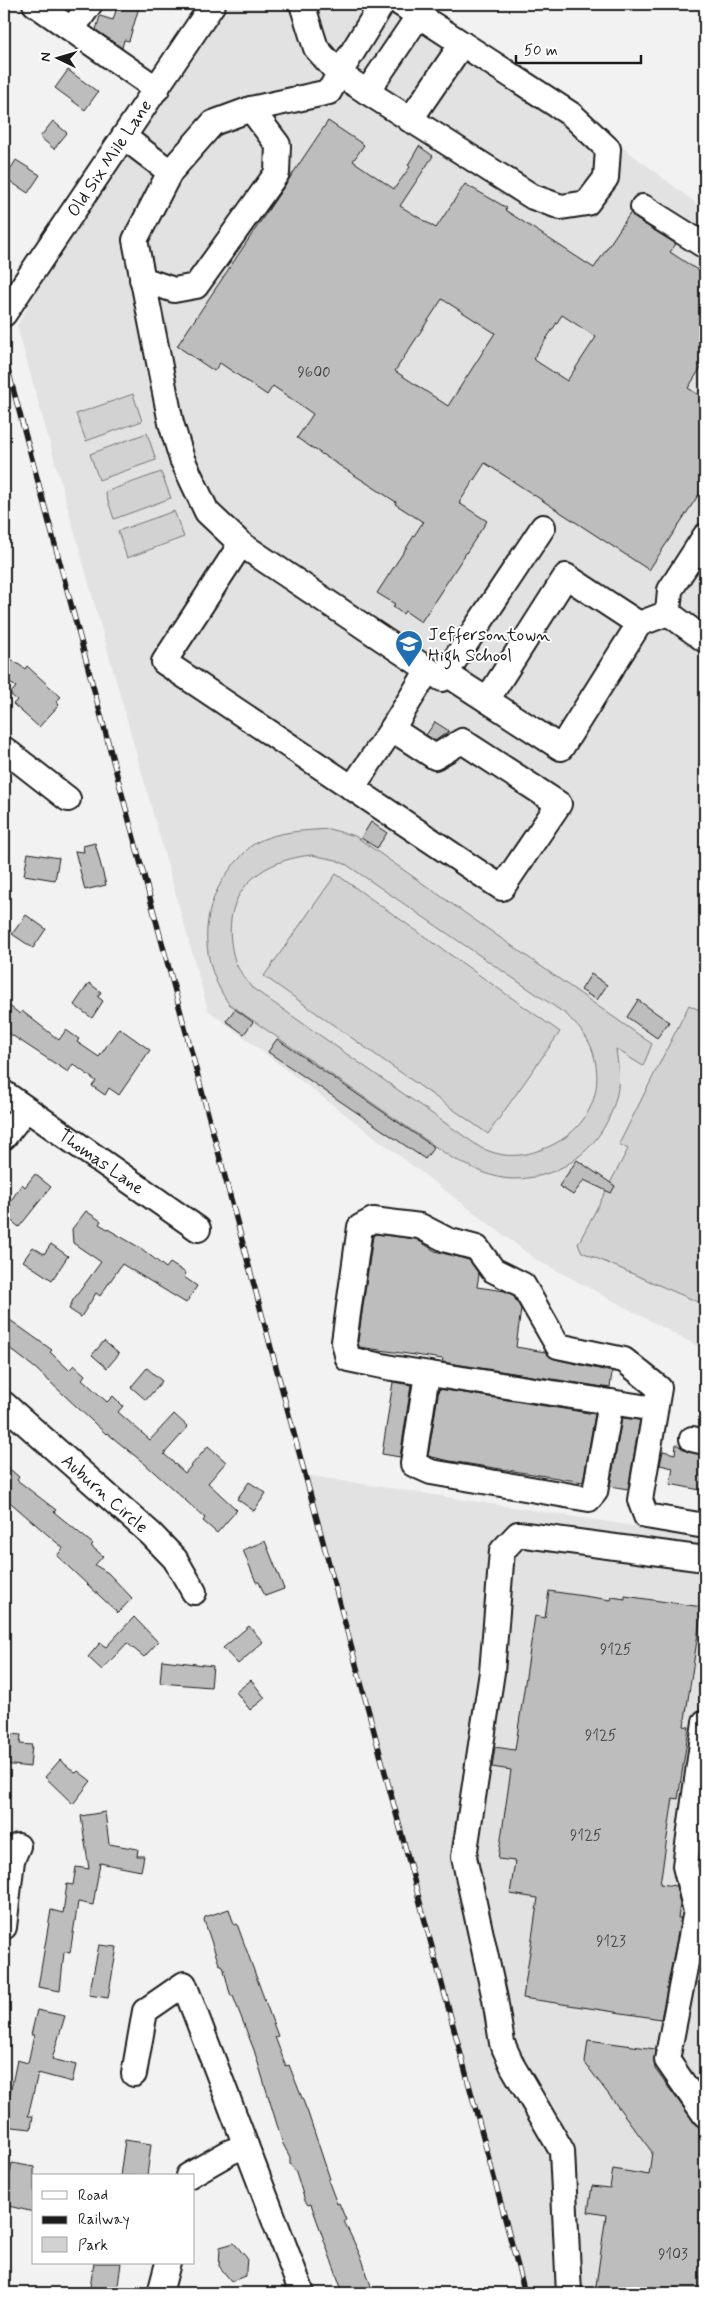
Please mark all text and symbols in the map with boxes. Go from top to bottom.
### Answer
north arrow [32,32,82,82]
scale bar [516,32,642,64]
text: 50 m [524,41,558,61]
text: N [37,52,55,62]
street label: Old Six Mile Lane [62,95,158,222]
house number: 9600 [297,363,331,383]
place label: Jeffersontown High School [428,623,550,670]
school or university icon: Jeffersontown High School [394,629,424,668]
street label: Thomas Lane [53,1124,149,1201]
street label: Auburn Circle [56,1449,153,1539]
house number: 9125 [600,1640,632,1660]
house number: 9125 [585,1726,617,1746]
house number: 9125 [570,1826,602,1846]
house number: 9123 [596,1932,626,1952]
legend [32,2174,195,2264]
text: Road [78,2186,108,2206]
text: Railway [78,2210,130,2230]
text: Park [78,2236,108,2256]
house number: 9103 [658,2245,688,2265]

